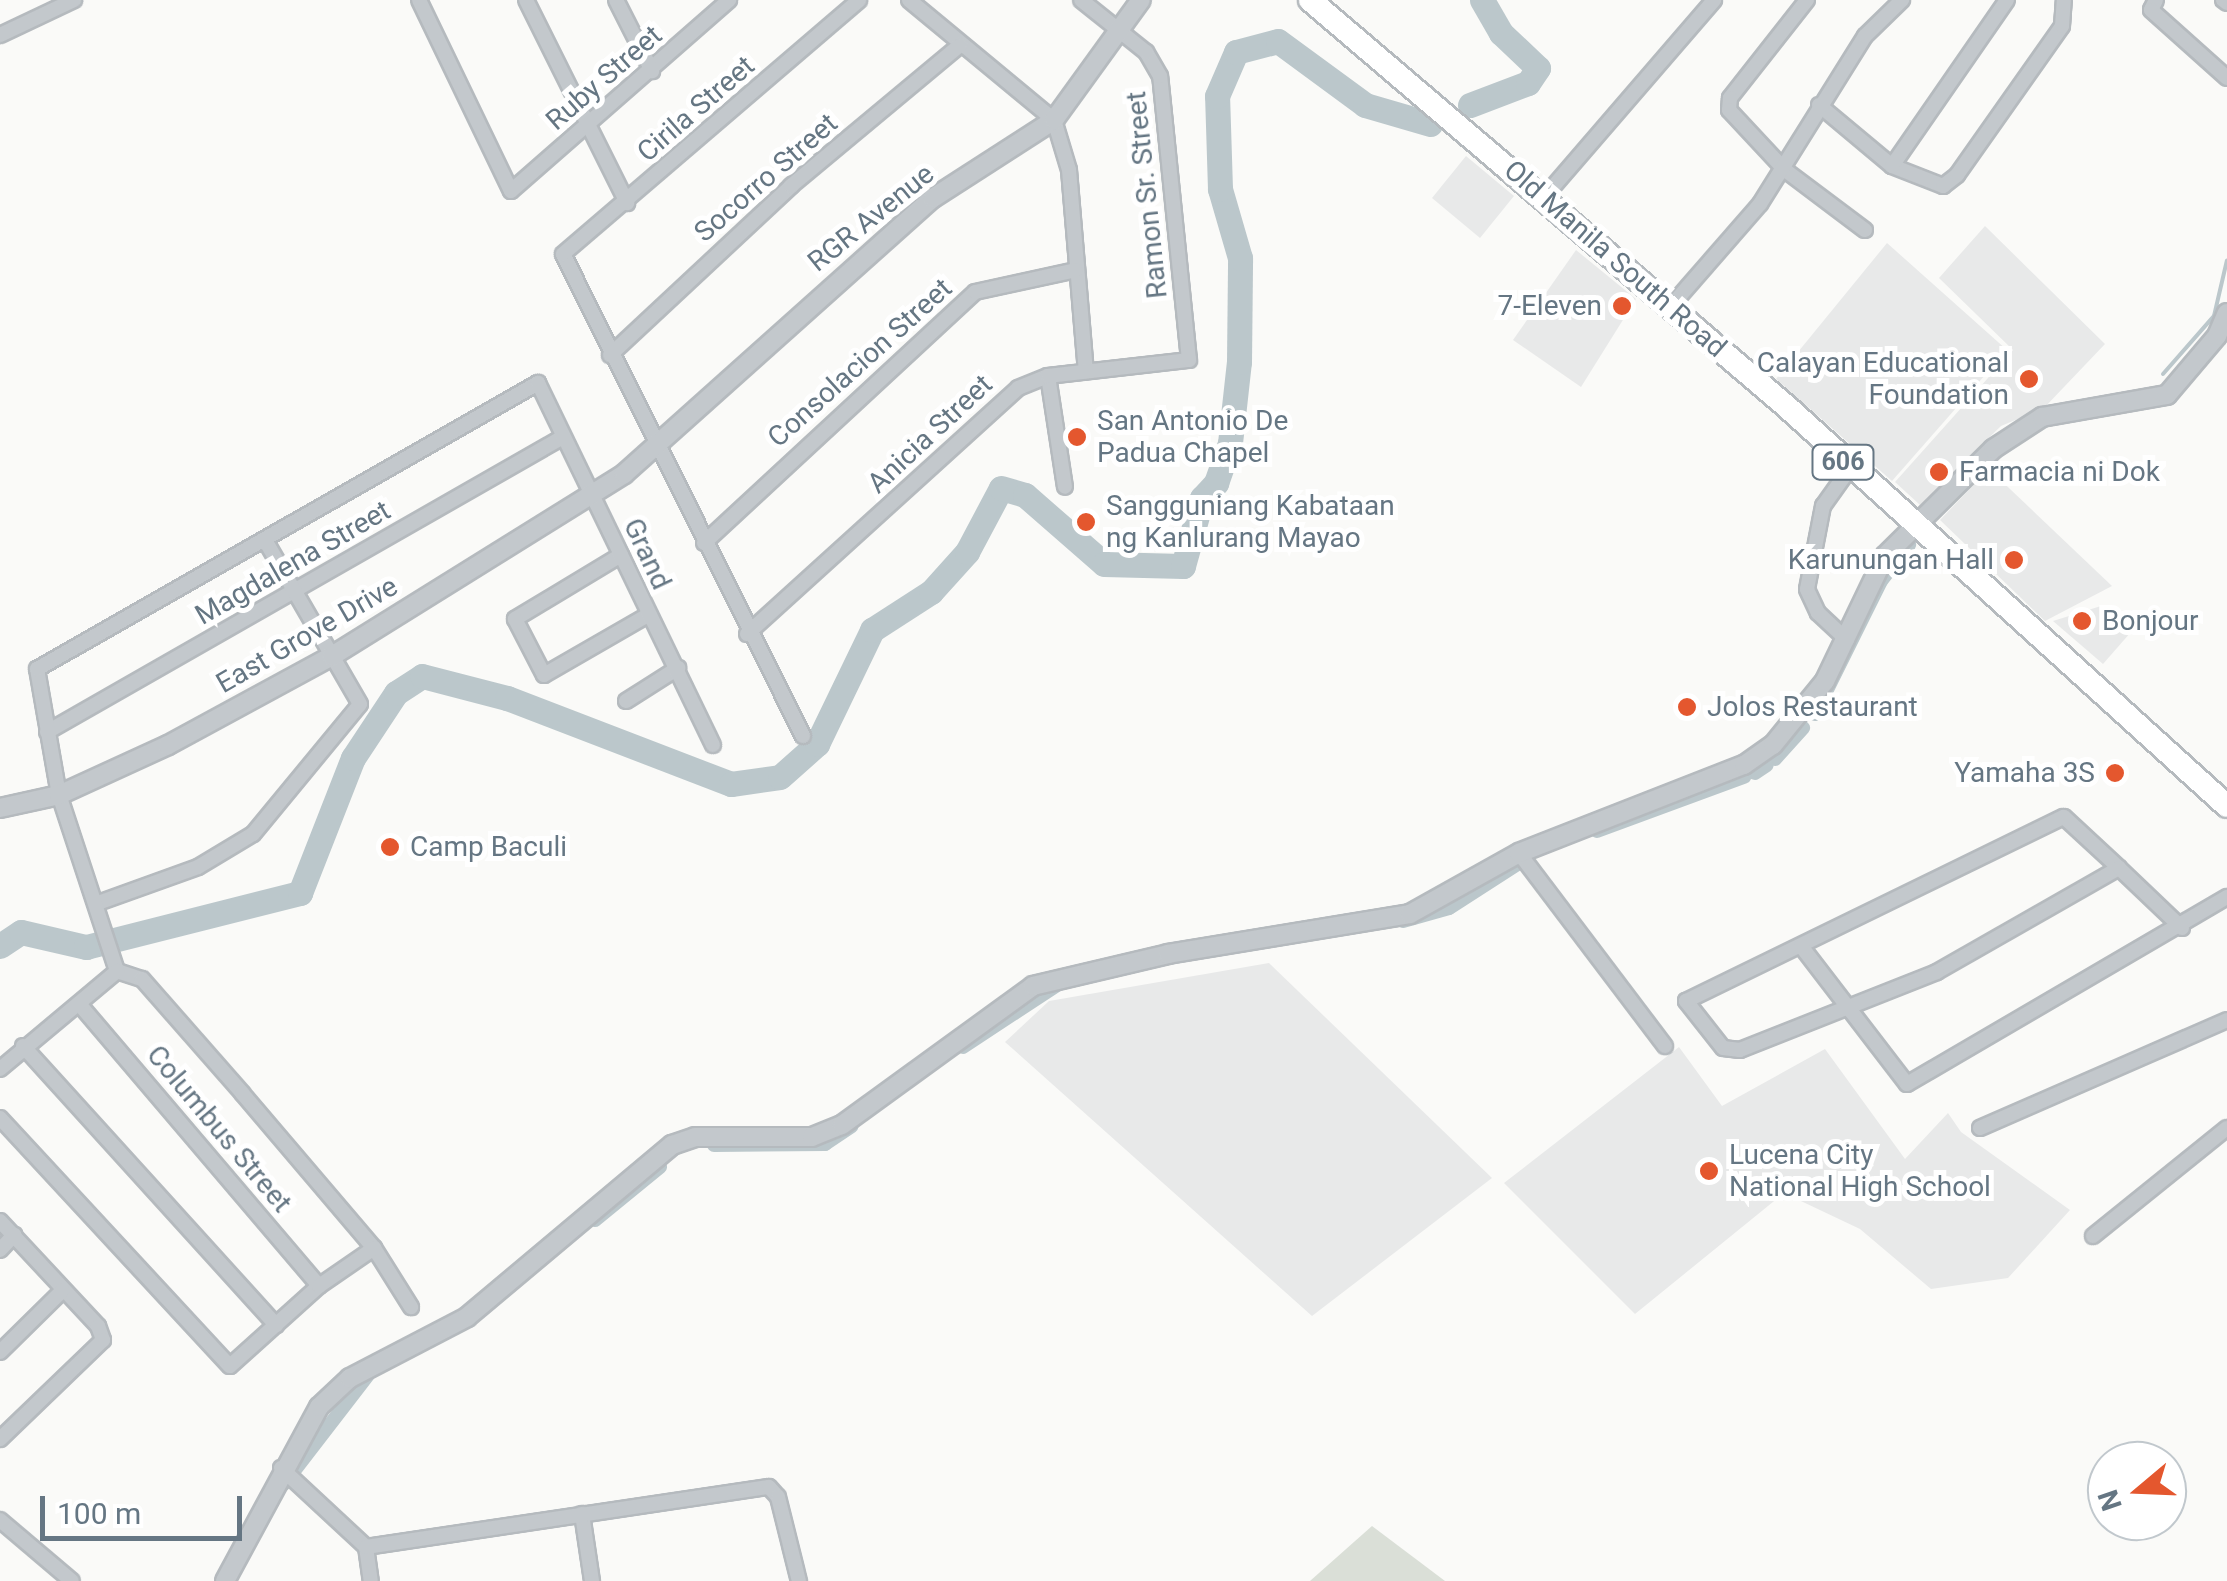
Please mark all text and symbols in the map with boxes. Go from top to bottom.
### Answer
street label: Ruby Street [539,19,669,137]
street label: Cirila Street [631,49,761,169]
street label: Ramon Sr. Street [1119,90,1175,300]
street label: Socorro Street [688,107,844,249]
street label: Old Manila South Road [1497,153,1733,365]
street label: RGR Avenue [801,157,941,279]
street label: Consolacion Street [761,272,959,454]
place label: 7-Eleven [1497,289,1602,323]
marker: 7-Eleven [1611,295,1633,317]
place label: Calayan Educational Foundation [1757,346,2009,412]
street label: Anicia Street [861,368,999,500]
marker: Calayan Educational Foundation [2018,368,2040,390]
place label: San Antonio De Padua Chapel [1097,404,1288,470]
marker: San Antonio De Padua Chapel [1066,426,1088,448]
road number: 606 [1810,442,1876,482]
place label: Farmacia ni Dok [1959,455,2160,489]
marker: Farmacia ni Dok [1928,461,1950,483]
place label: Sangguniang Kabataan ng Kanlurang Mayao [1106,489,1395,555]
street label: Magdalena Street [190,494,396,632]
marker: Sangguniang Kabataan ng Kanlurang Mayao [1075,511,1097,533]
street label: Grand [616,513,678,595]
place label: Karunungan Hall [1788,543,1994,577]
marker: Karunungan Hall [2003,549,2025,571]
street label: East Grove Drive [210,569,404,701]
place label: Bonjour [2102,604,2198,638]
marker: Bonjour [2071,610,2093,632]
place label: Jolos Restaurant [1707,690,1918,724]
marker: Jolos Restaurant [1676,696,1698,718]
place label: Yamaha 3S [1954,756,2095,790]
marker: Yamaha 3S [2104,762,2126,784]
place label: Camp Baculi [410,830,567,864]
marker: Camp Baculi [379,836,401,858]
street label: Columbus Street [139,1039,299,1219]
place label: Lucena City National High School [1729,1138,1991,1204]
marker: Lucena City National High School [1698,1160,1720,1182]
north arrow [2087,1441,2187,1541]
scale bar [45,1476,248,1538]
text: N [2091,1486,2129,1515]
text: 100 m [57,1496,141,1531]

